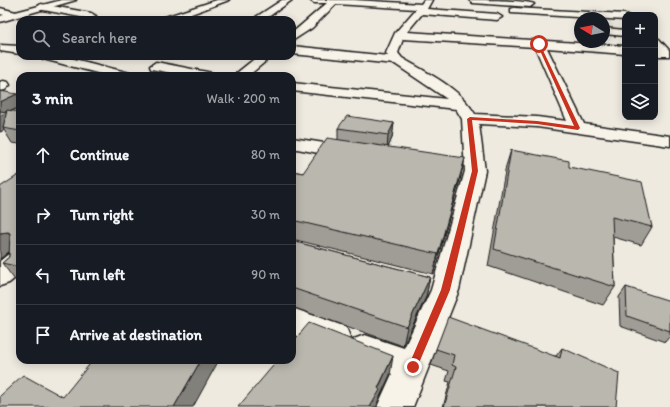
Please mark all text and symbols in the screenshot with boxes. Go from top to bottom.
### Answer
north arrow [574,12,610,48]
map controls [622,12,658,120]
button: + [622,12,658,48]
search box [16,16,296,60]
icon: search [30,27,52,49]
text: Search here [62,29,137,47]
route start [530,35,548,53]
button: − [622,48,658,84]
button: layers [622,84,658,120]
text: 3 min [32,88,73,108]
text: Walk · 200 m [207,91,280,106]
icon: ahead [32,144,54,166]
text: Continue [70,146,129,164]
text: 80 m [251,147,280,162]
icon: right [32,204,54,226]
text: Turn right [70,206,134,224]
text: 30 m [251,207,280,222]
icon: left [32,264,54,286]
text: Turn left [70,266,125,284]
text: 90 m [251,267,280,282]
icon: arrive [32,324,54,346]
text: Arrive at destination [70,326,202,344]
route end [404,358,422,376]

